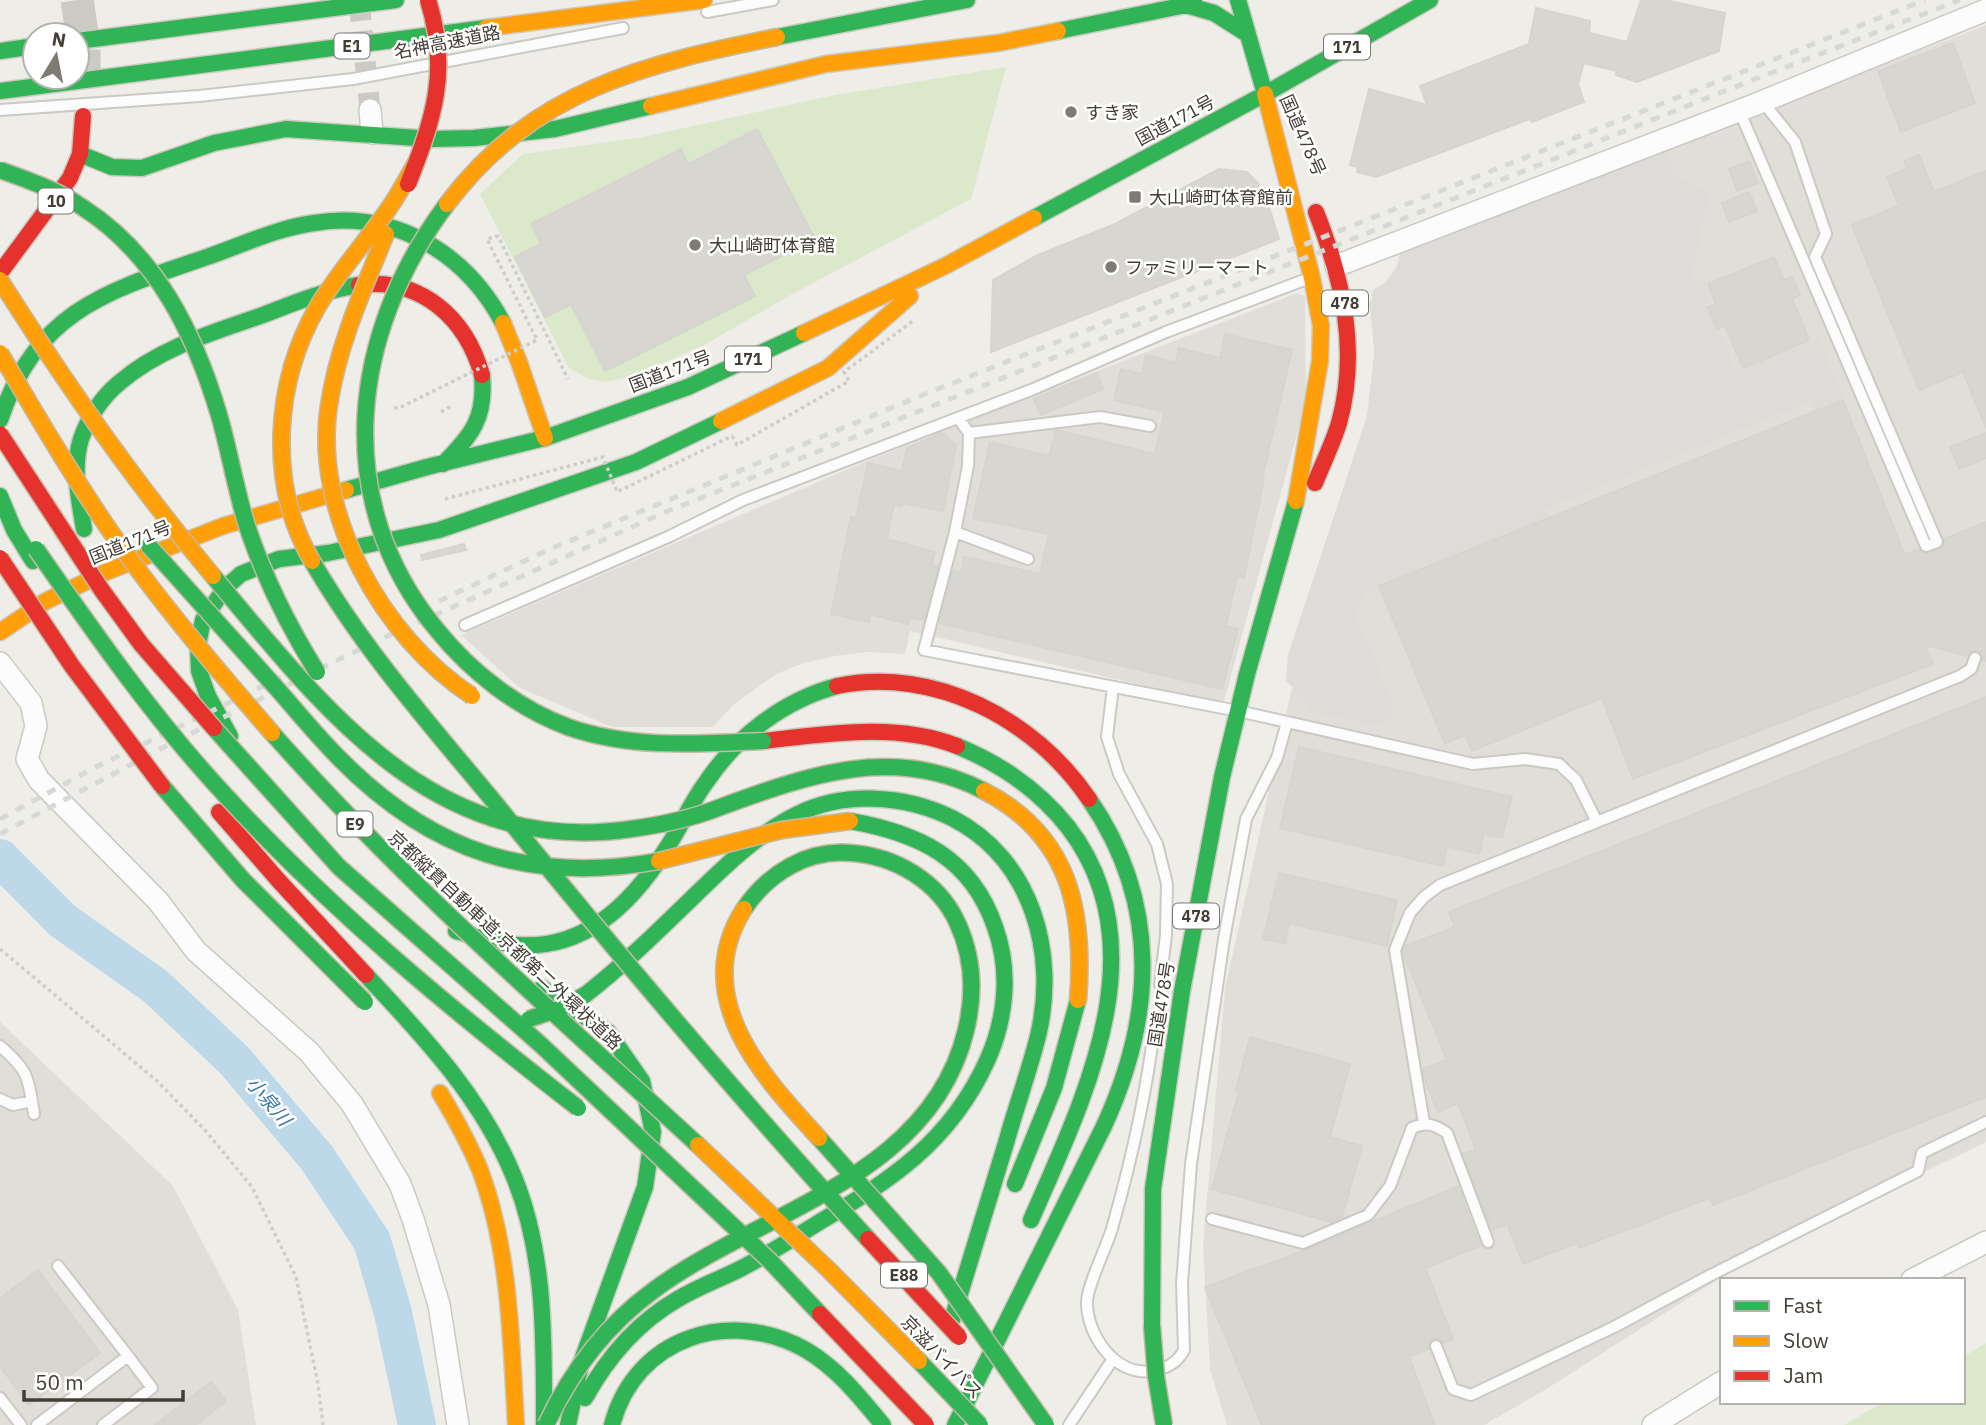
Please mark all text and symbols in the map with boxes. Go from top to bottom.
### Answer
street label: 名神高速道路 [392,20,502,64]
north arrow [21,21,91,91]
text: N [50,26,68,52]
road number: E1 [334,34,370,58]
road number: 171 [1324,34,1370,60]
street label: 国道171号 [1131,90,1219,150]
street label: 国道478号 [1275,91,1331,179]
place label: すき家 [1085,101,1139,124]
marker: すき家 [1063,104,1079,120]
place label: 大山崎町体育館前 [1149,186,1293,209]
road number: 10 [38,188,74,214]
marker: 大山崎町体育館前 [1127,189,1143,205]
place label: 大山崎町体育館 [709,234,835,257]
marker: 大山崎町体育館 [687,237,703,253]
place label: ファミリーマート [1125,256,1269,279]
marker: ファミリーマート [1103,259,1119,275]
road number: 478 [1322,290,1368,316]
street label: 国道171号 [626,345,714,397]
road number: 171 [725,346,771,372]
street label: 国道171号 [86,515,174,569]
road number: E9 [338,811,372,836]
street label: 京都縦貫自動車道;京都第二外環状道路 [383,825,627,1055]
road number: 478 [1173,904,1219,928]
street label: 国道478号 [1143,960,1179,1048]
water label: 小泉川 [241,1071,298,1132]
road number: E88 [881,1262,927,1288]
legend [1720,1278,1965,1404]
text: Fast [1783,1291,1823,1319]
street label: 京滋バイパス [896,1310,988,1404]
text: Slow [1783,1326,1829,1354]
scale bar [24,1358,184,1402]
text: Jam [1783,1361,1823,1389]
text: 50 m [35,1368,84,1396]

